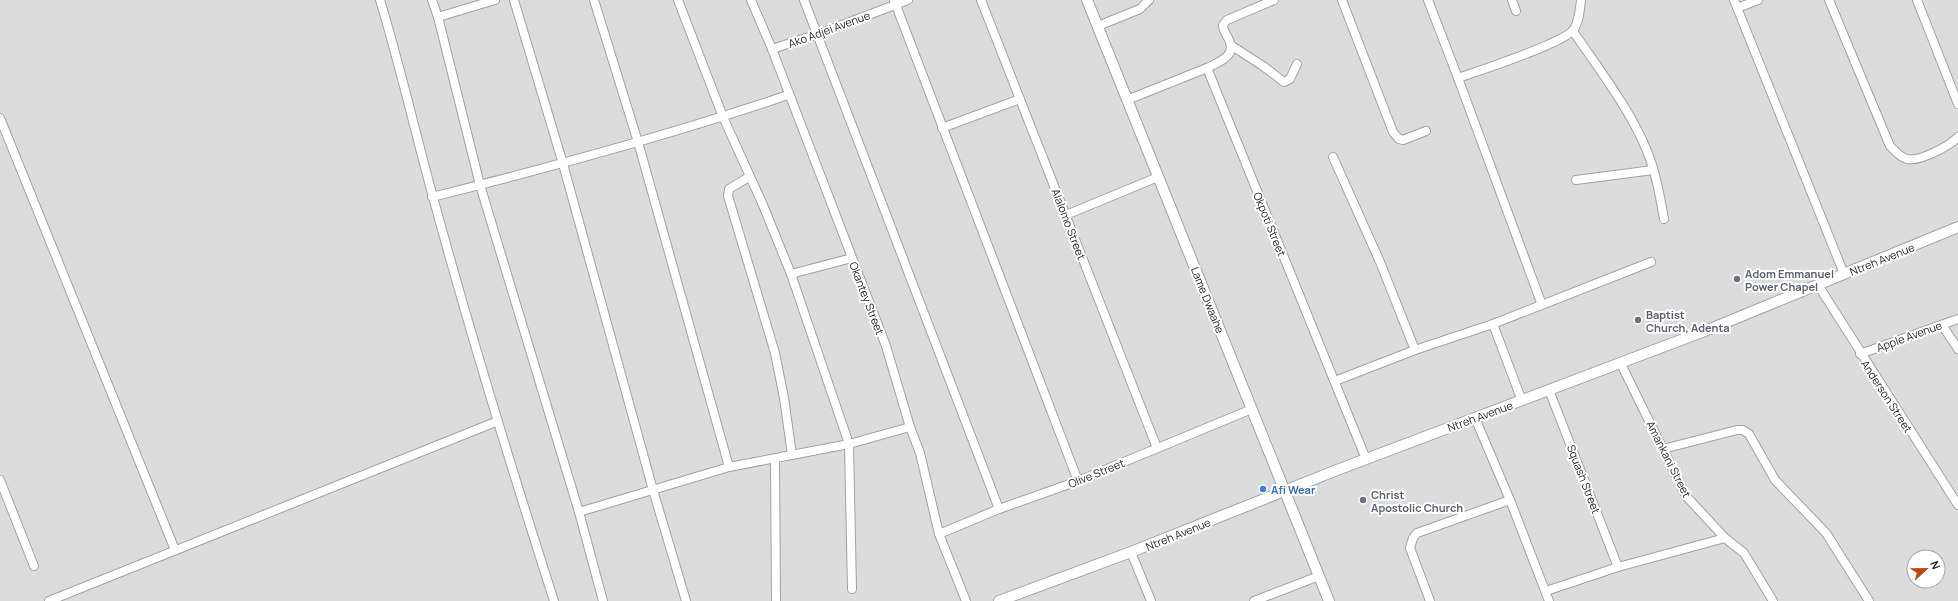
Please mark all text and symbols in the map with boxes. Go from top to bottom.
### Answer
street label: Ako Adjei Avenue [786,7,873,51]
street label: Alalomo Street [1049,186,1089,262]
street label: Okpoti Street [1250,190,1290,258]
street label: Ntreh Avenue [1847,239,1917,279]
street label: Okantey Street [846,259,888,337]
street label: Lame Dwaahe [1188,265,1228,336]
place label: Adom Emmanuel Power Chapel [1745,266,1834,294]
marker: Adom Emmanuel Power Chapel [1732,274,1742,284]
place label: Baptist Church, Adenta [1646,307,1730,335]
marker: Baptist Church, Adenta [1633,315,1643,325]
street label: Apple Avenue [1874,317,1944,355]
street label: Anderson Street [1858,357,1916,435]
street label: Ntreh Avenue [1445,397,1515,435]
street label: Amankani Street [1643,418,1695,500]
street label: Squash Street [1564,442,1604,516]
street label: Olive Street [1066,455,1126,491]
place label: Afi Wear [1271,482,1316,497]
marker: Afi Wear [1258,484,1268,494]
place label: Christ Apostolic Church [1371,487,1463,515]
marker: Christ Apostolic Church [1358,495,1368,505]
street label: Ntreh Avenue [1143,514,1213,554]
north arrow [1906,549,1946,589]
text: N [1927,559,1944,572]

